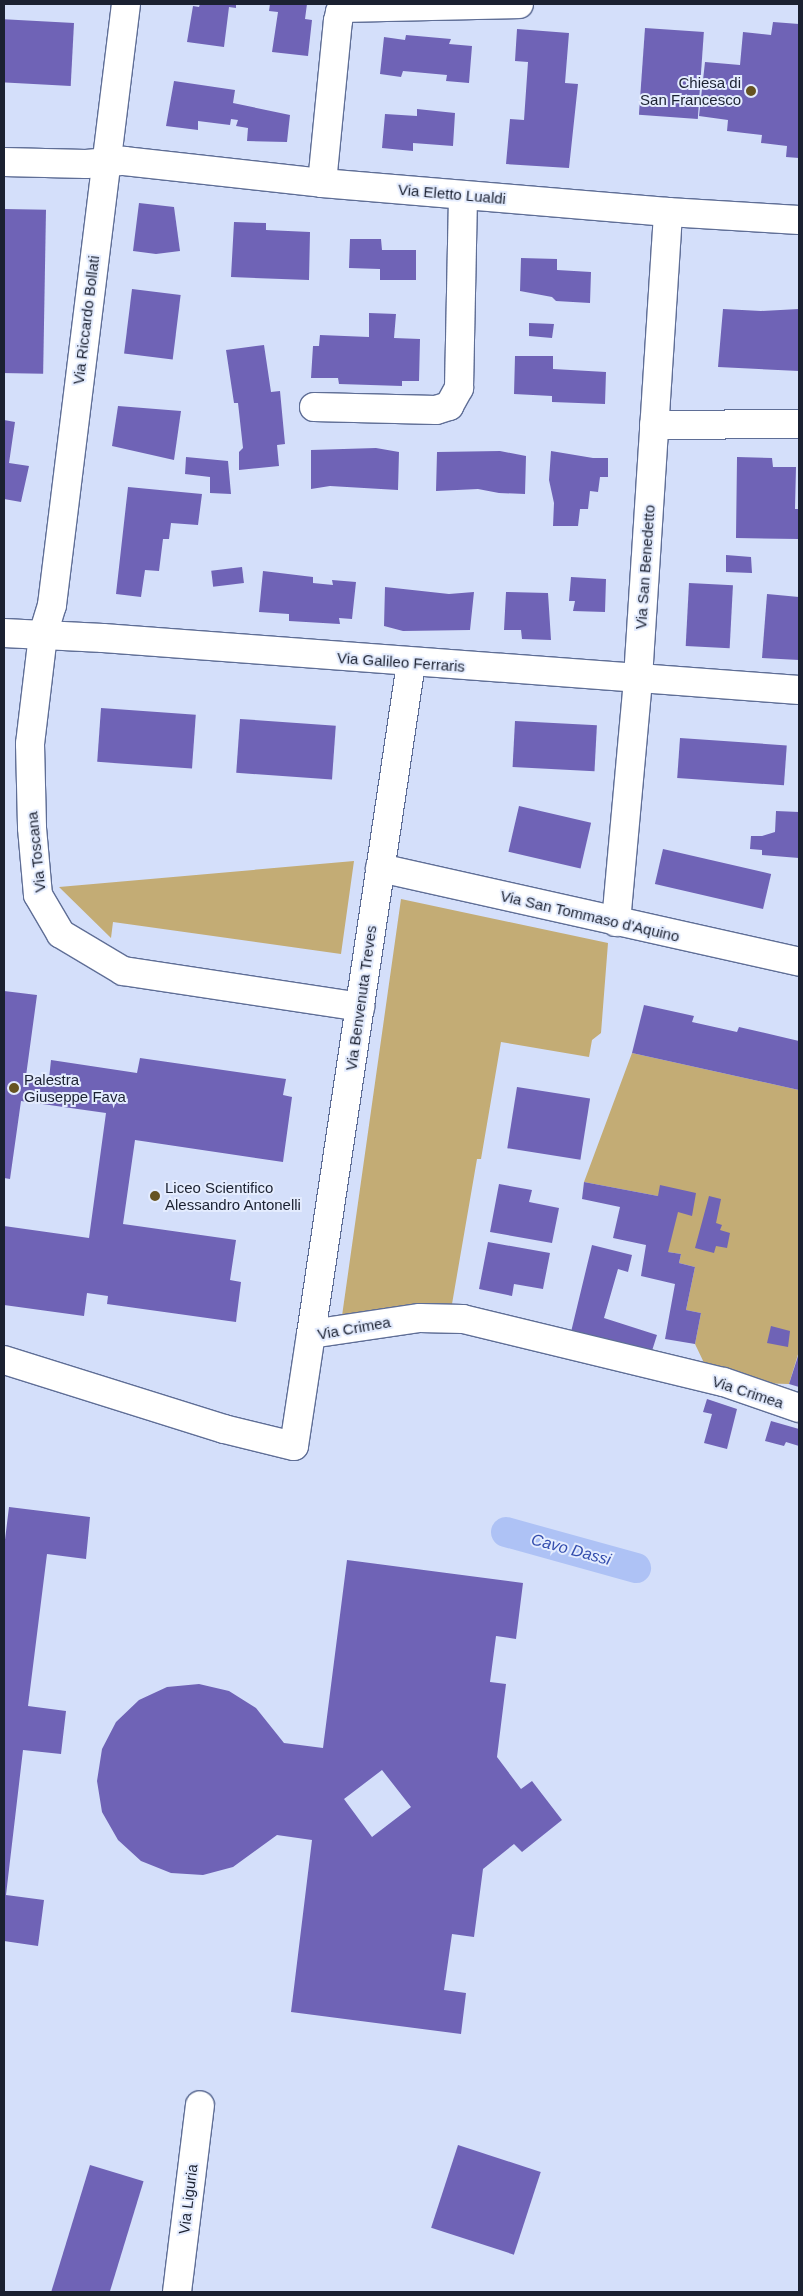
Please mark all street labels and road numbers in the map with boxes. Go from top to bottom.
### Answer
street label: Via Eletto Lualdi [397,180,507,208]
street label: Via Riccardo Bollati [69,254,103,386]
street label: Via San Benedetto [632,504,658,630]
street label: Via Galileo Ferraris [336,649,466,675]
street label: Via Toscana [23,811,49,893]
street label: Via San Tommaso d'Aquino [499,887,681,945]
street label: Via Benvenuta Treves [342,924,380,1072]
street label: Via Crimea [316,1313,392,1343]
street label: Via Crimea [710,1372,786,1412]
street label: Via Liguria [175,2163,201,2235]

